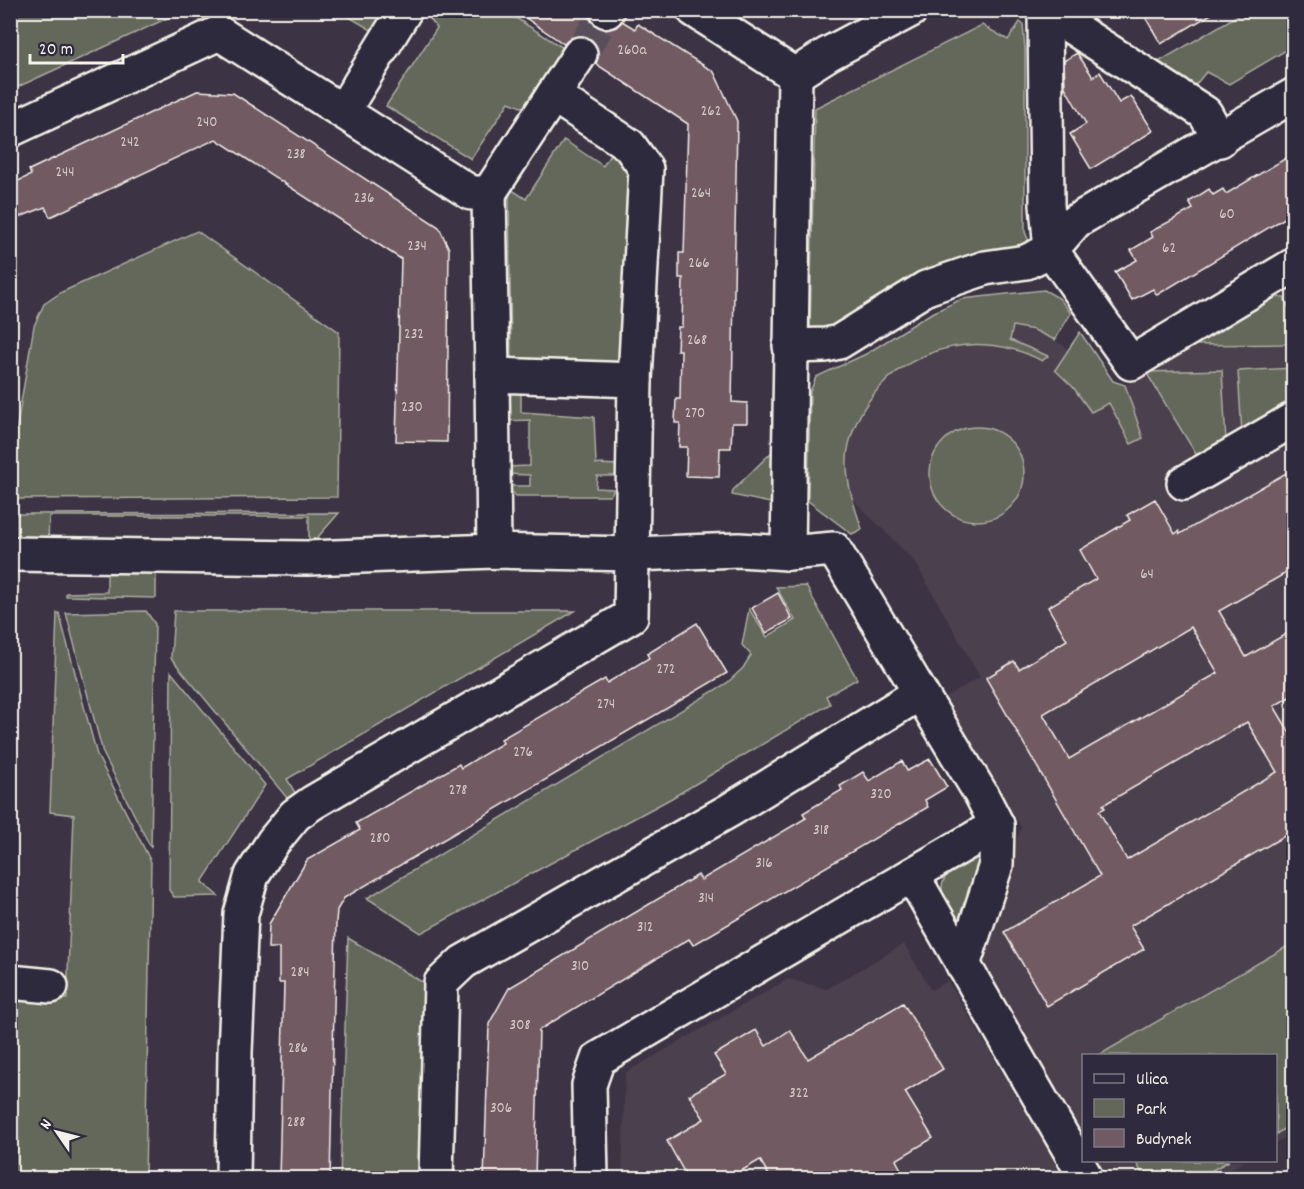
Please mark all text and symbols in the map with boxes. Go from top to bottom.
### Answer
scale bar [30,27,123,65]
text: 20 m [39,38,73,63]
house number: 260a [617,40,648,62]
house number: 262 [701,101,721,123]
house number: 240 [197,112,217,134]
house number: 242 [120,132,140,154]
house number: 238 [286,144,306,166]
house number: 244 [55,162,75,184]
house number: 264 [691,183,711,205]
house number: 236 [354,188,374,210]
house number: 60 [1219,204,1235,226]
house number: 234 [407,236,427,258]
house number: 62 [1162,238,1176,260]
house number: 266 [688,253,710,275]
house number: 232 [404,324,424,346]
house number: 268 [687,330,707,352]
house number: 230 [401,397,423,419]
house number: 270 [685,403,705,425]
house number: 64 [1140,564,1154,586]
house number: 272 [657,659,675,681]
house number: 274 [597,694,615,716]
house number: 276 [513,742,533,764]
house number: 278 [449,780,467,802]
house number: 320 [870,784,892,806]
house number: 318 [813,820,829,842]
house number: 280 [370,828,390,850]
house number: 316 [755,853,773,875]
house number: 314 [698,888,714,910]
house number: 312 [637,917,653,939]
house number: 310 [571,956,589,978]
house number: 284 [291,962,309,984]
house number: 308 [510,1015,530,1037]
house number: 286 [288,1038,308,1060]
legend [1082,1054,1277,1162]
text: Ulica [1136,1068,1168,1093]
house number: 322 [789,1083,809,1105]
house number: 306 [490,1098,512,1120]
text: Park [1136,1098,1167,1123]
north arrow [27,1102,87,1162]
house number: 288 [287,1112,305,1134]
text: N [35,1115,59,1135]
text: Budynek [1136,1128,1192,1153]

